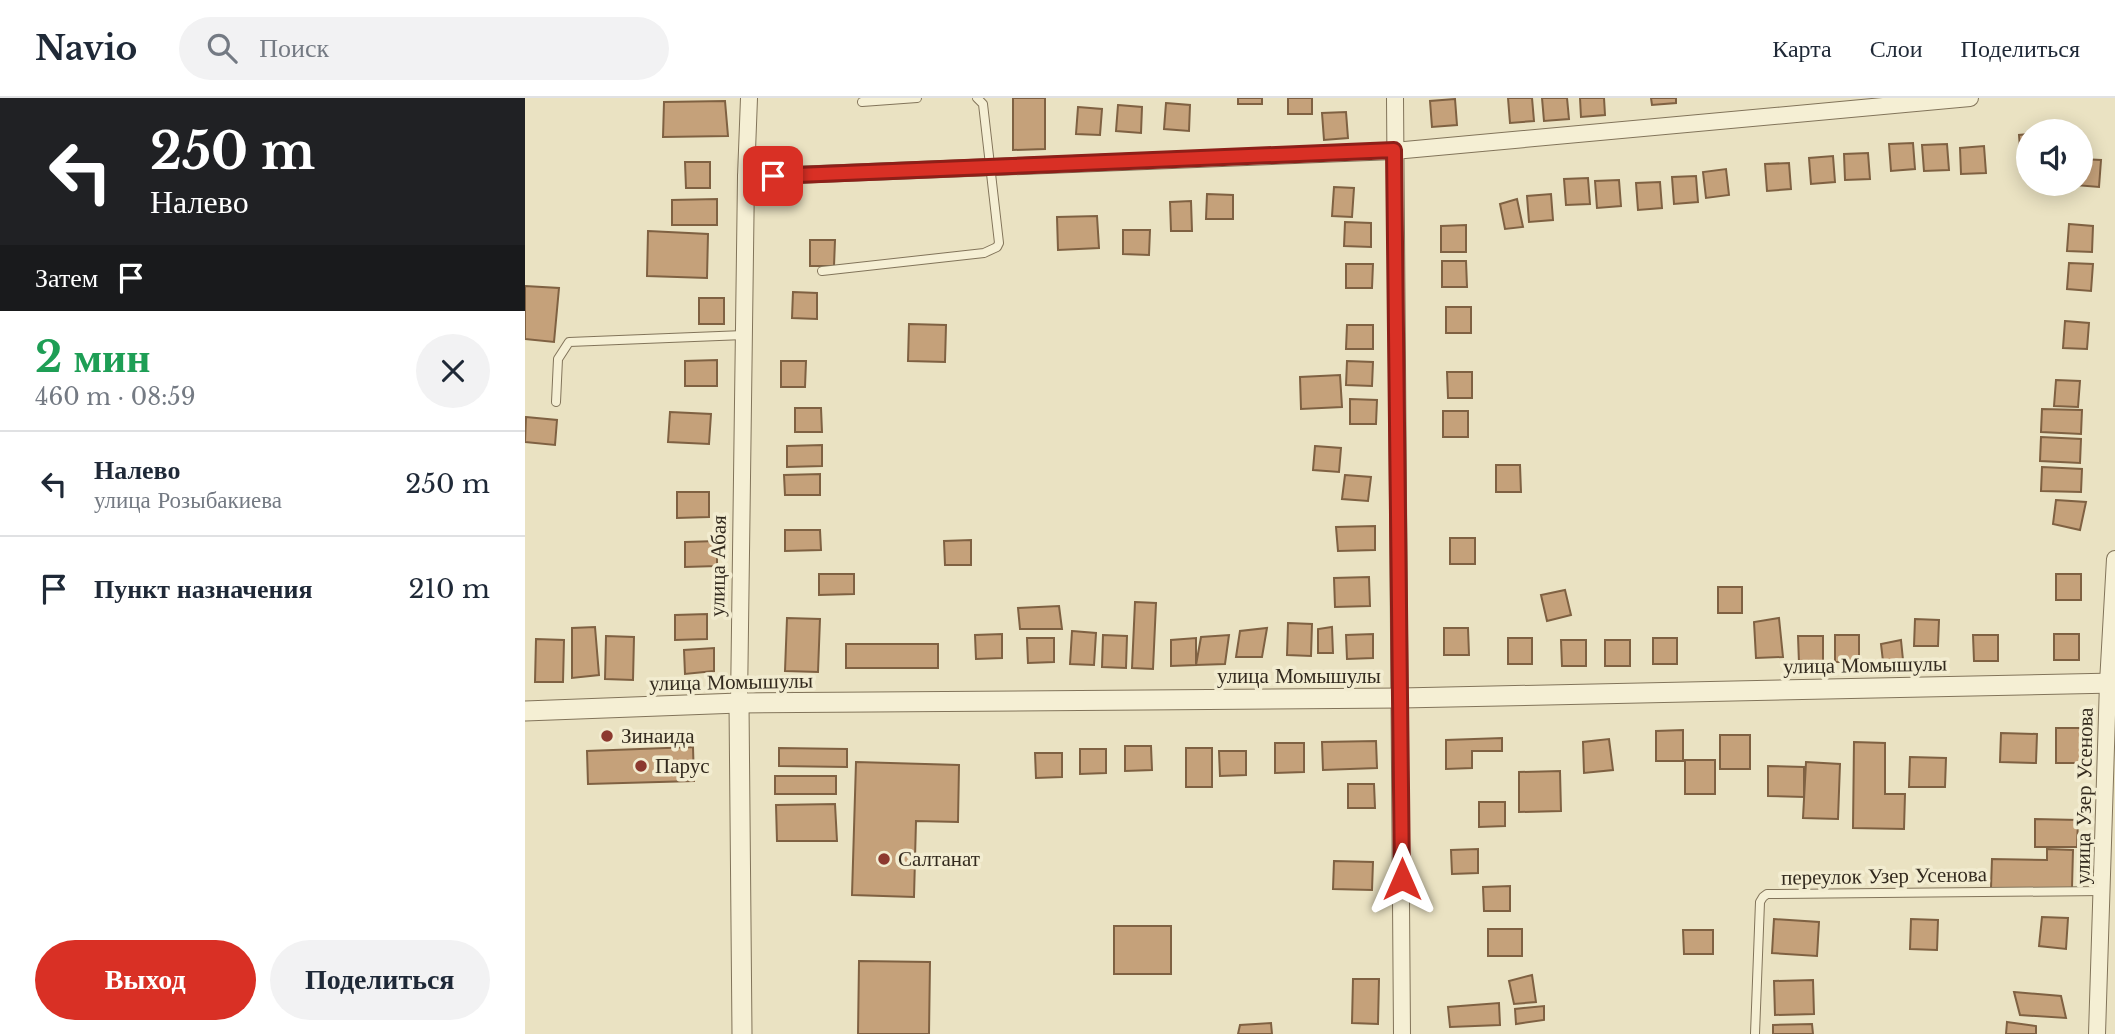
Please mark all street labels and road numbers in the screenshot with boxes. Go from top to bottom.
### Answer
street label: улица Абая [704,515,732,617]
street label: улица Момышулы [1783,651,1947,679]
street label: улица Момышулы [1217,663,1381,689]
street label: улица Момышулы [649,668,813,696]
street label: улица Узер Усенова [2069,707,2099,885]
street label: переулок Узер Усенова [1781,861,1988,891]

